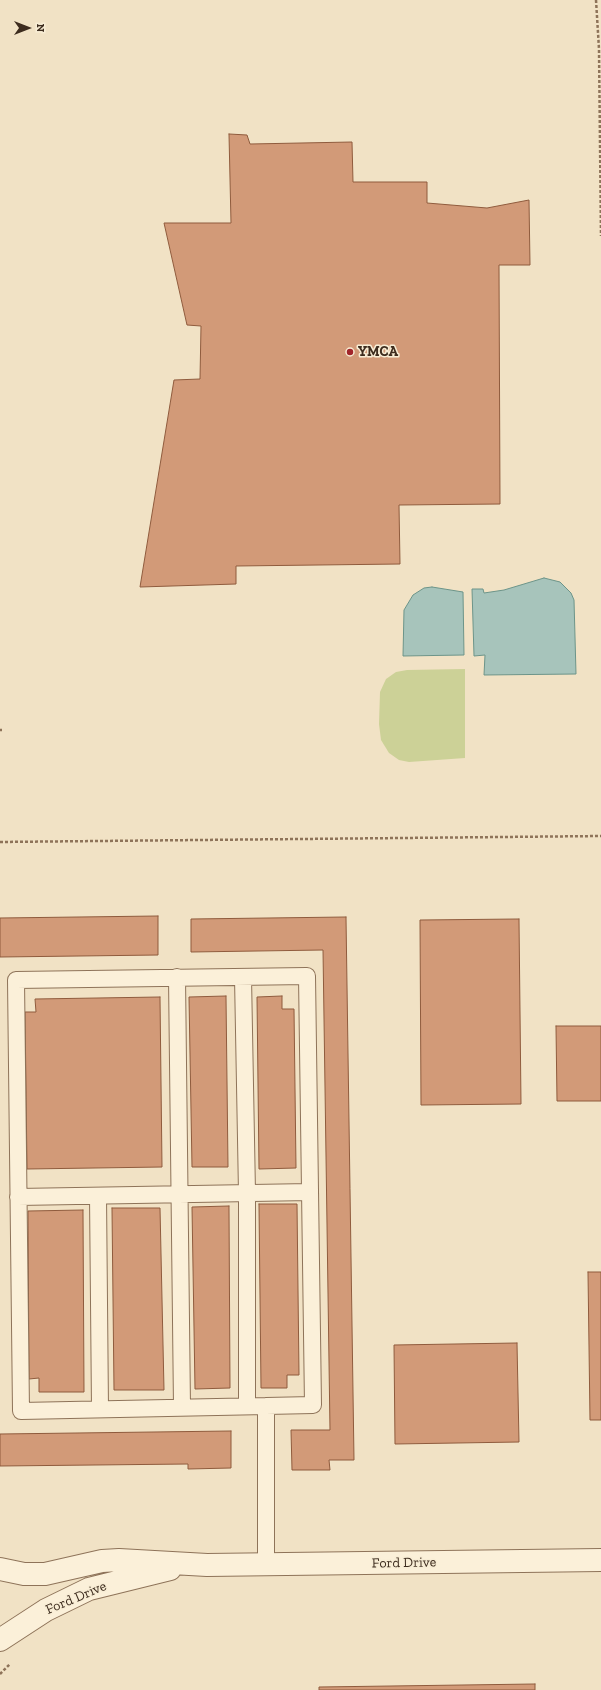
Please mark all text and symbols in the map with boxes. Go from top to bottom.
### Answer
north arrow [8,8,48,48]
text: N [34,24,47,32]
place label: YMCA [358,344,398,360]
marker: YMCA [345,347,355,357]
street label: Ford Drive [372,1554,436,1572]
street label: Ford Drive [43,1578,109,1618]

